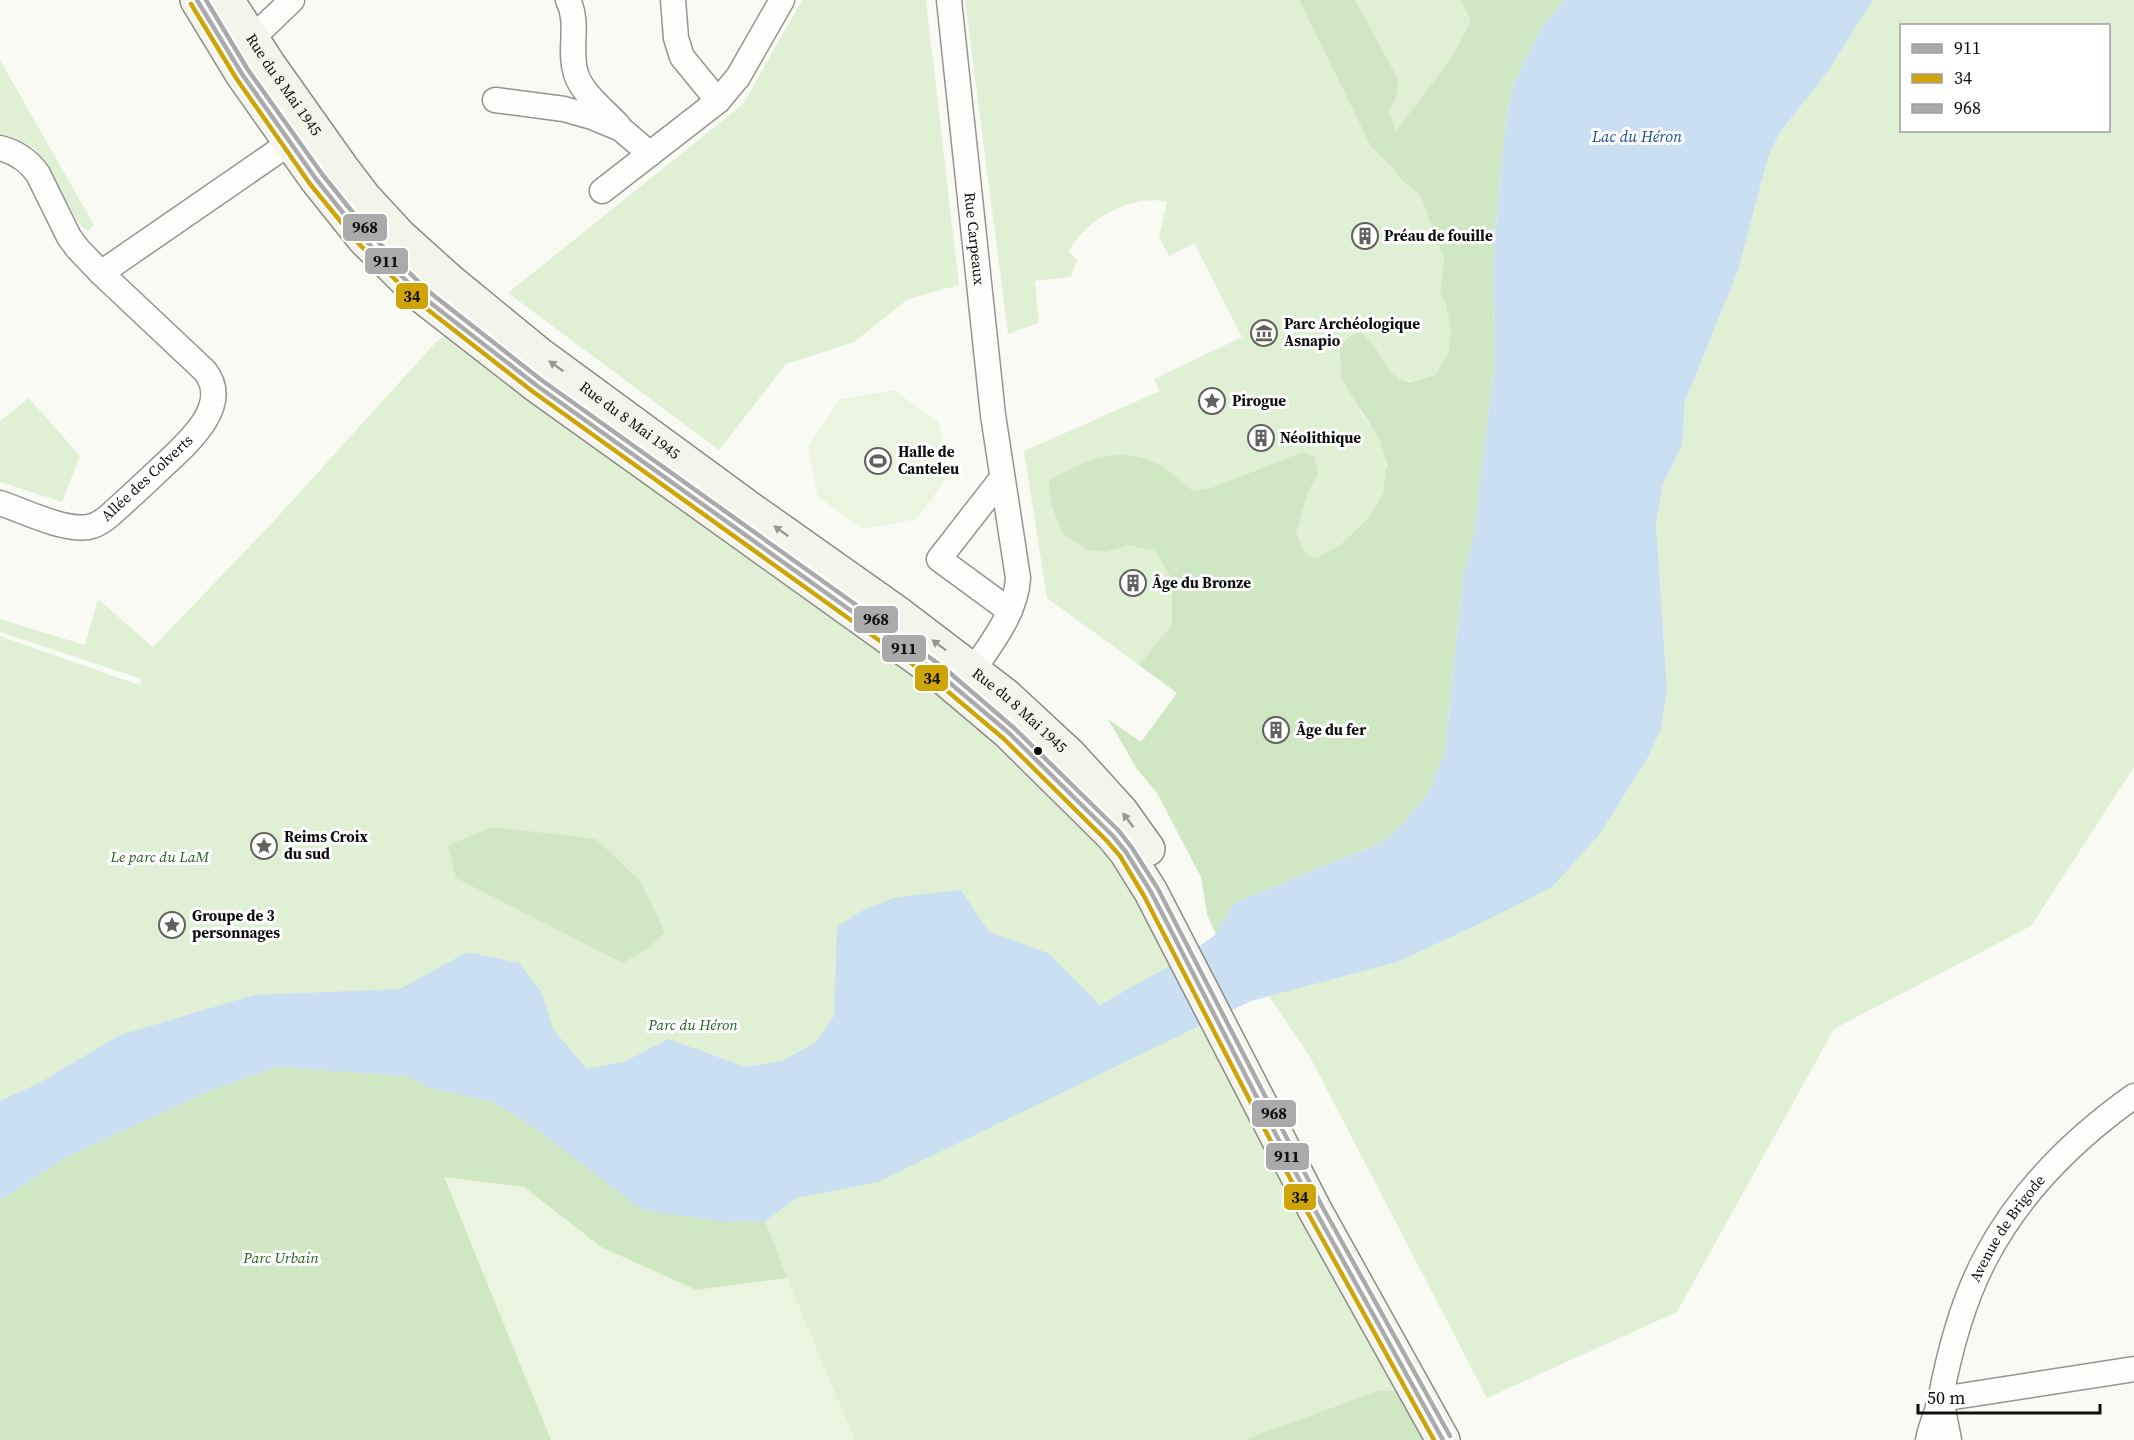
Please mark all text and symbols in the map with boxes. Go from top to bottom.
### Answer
legend [1900,24,2110,132]
street label: Rue du 8 Mai 1945 [241,29,327,140]
text: 911 [1954,35,1981,60]
text: 34 [1954,65,1972,90]
text: 968 [1954,95,1981,120]
water label: Lac du Héron [1591,125,1682,147]
street label: Rue Carpeaux [959,191,990,286]
line badge: 968 [342,213,388,242]
text: 968 [352,216,378,238]
building icon: Préau de fouille [1350,221,1380,251]
place label: Préau de fouille [1384,225,1493,246]
line badge: 911 [364,247,409,275]
text: 911 [373,250,399,272]
line badge: 34 [395,282,429,310]
text: 34 [403,285,421,307]
place label: Parc Archéologique Asnapio [1284,313,1420,351]
museum icon: Parc Archéologique Asnapio [1249,318,1279,348]
one-way arrow [549,360,565,372]
street label: Rue du 8 Mai 1945 [575,376,685,464]
place icon: Pirogue [1197,386,1227,416]
place label: Pirogue [1232,390,1286,411]
building icon: Néolithique [1246,423,1276,453]
place label: Néolithique [1280,427,1361,448]
street label: Allée des Colverts [96,429,197,526]
place label: Halle de Canteleu [898,441,959,479]
sports icon: Halle de Canteleu [863,446,893,476]
one-way arrow [773,526,789,537]
building icon: Âge du Bronze [1118,568,1148,598]
place label: Âge du Bronze [1152,572,1251,593]
line badge: 968 [853,605,899,634]
text: 968 [863,608,889,630]
line badge: 911 [881,634,927,663]
text: 911 [891,637,917,659]
one-way arrow [931,638,947,651]
street label: Rue du 8 Mai 1945 [968,662,1072,757]
line badge: 34 [914,664,949,692]
text: 34 [923,667,941,689]
building icon: Âge du fer [1261,715,1291,745]
place label: Âge du fer [1296,719,1366,740]
unlabelled marker [1032,745,1044,757]
one-way arrow [1122,812,1134,827]
place label: Reims Croix du sud [284,826,368,864]
place icon: Reims Croix du sud [249,831,279,861]
park label: Le parc du LaM [109,846,210,867]
place label: Groupe de 3 personnages [192,905,280,943]
place icon: Groupe de 3 personnages [157,910,187,940]
park label: Parc du Héron [647,1014,738,1035]
line badge: 968 [1251,1099,1297,1128]
text: 968 [1261,1102,1287,1124]
line badge: 911 [1265,1142,1310,1171]
text: 911 [1274,1145,1300,1167]
street label: Avenue de Brigode [1964,1170,2050,1285]
line badge: 34 [1283,1183,1317,1211]
text: 34 [1291,1186,1309,1208]
park label: Parc Urbain [242,1247,319,1268]
scale bar [1918,1377,2100,1415]
text: 50 m [1927,1385,1965,1410]

